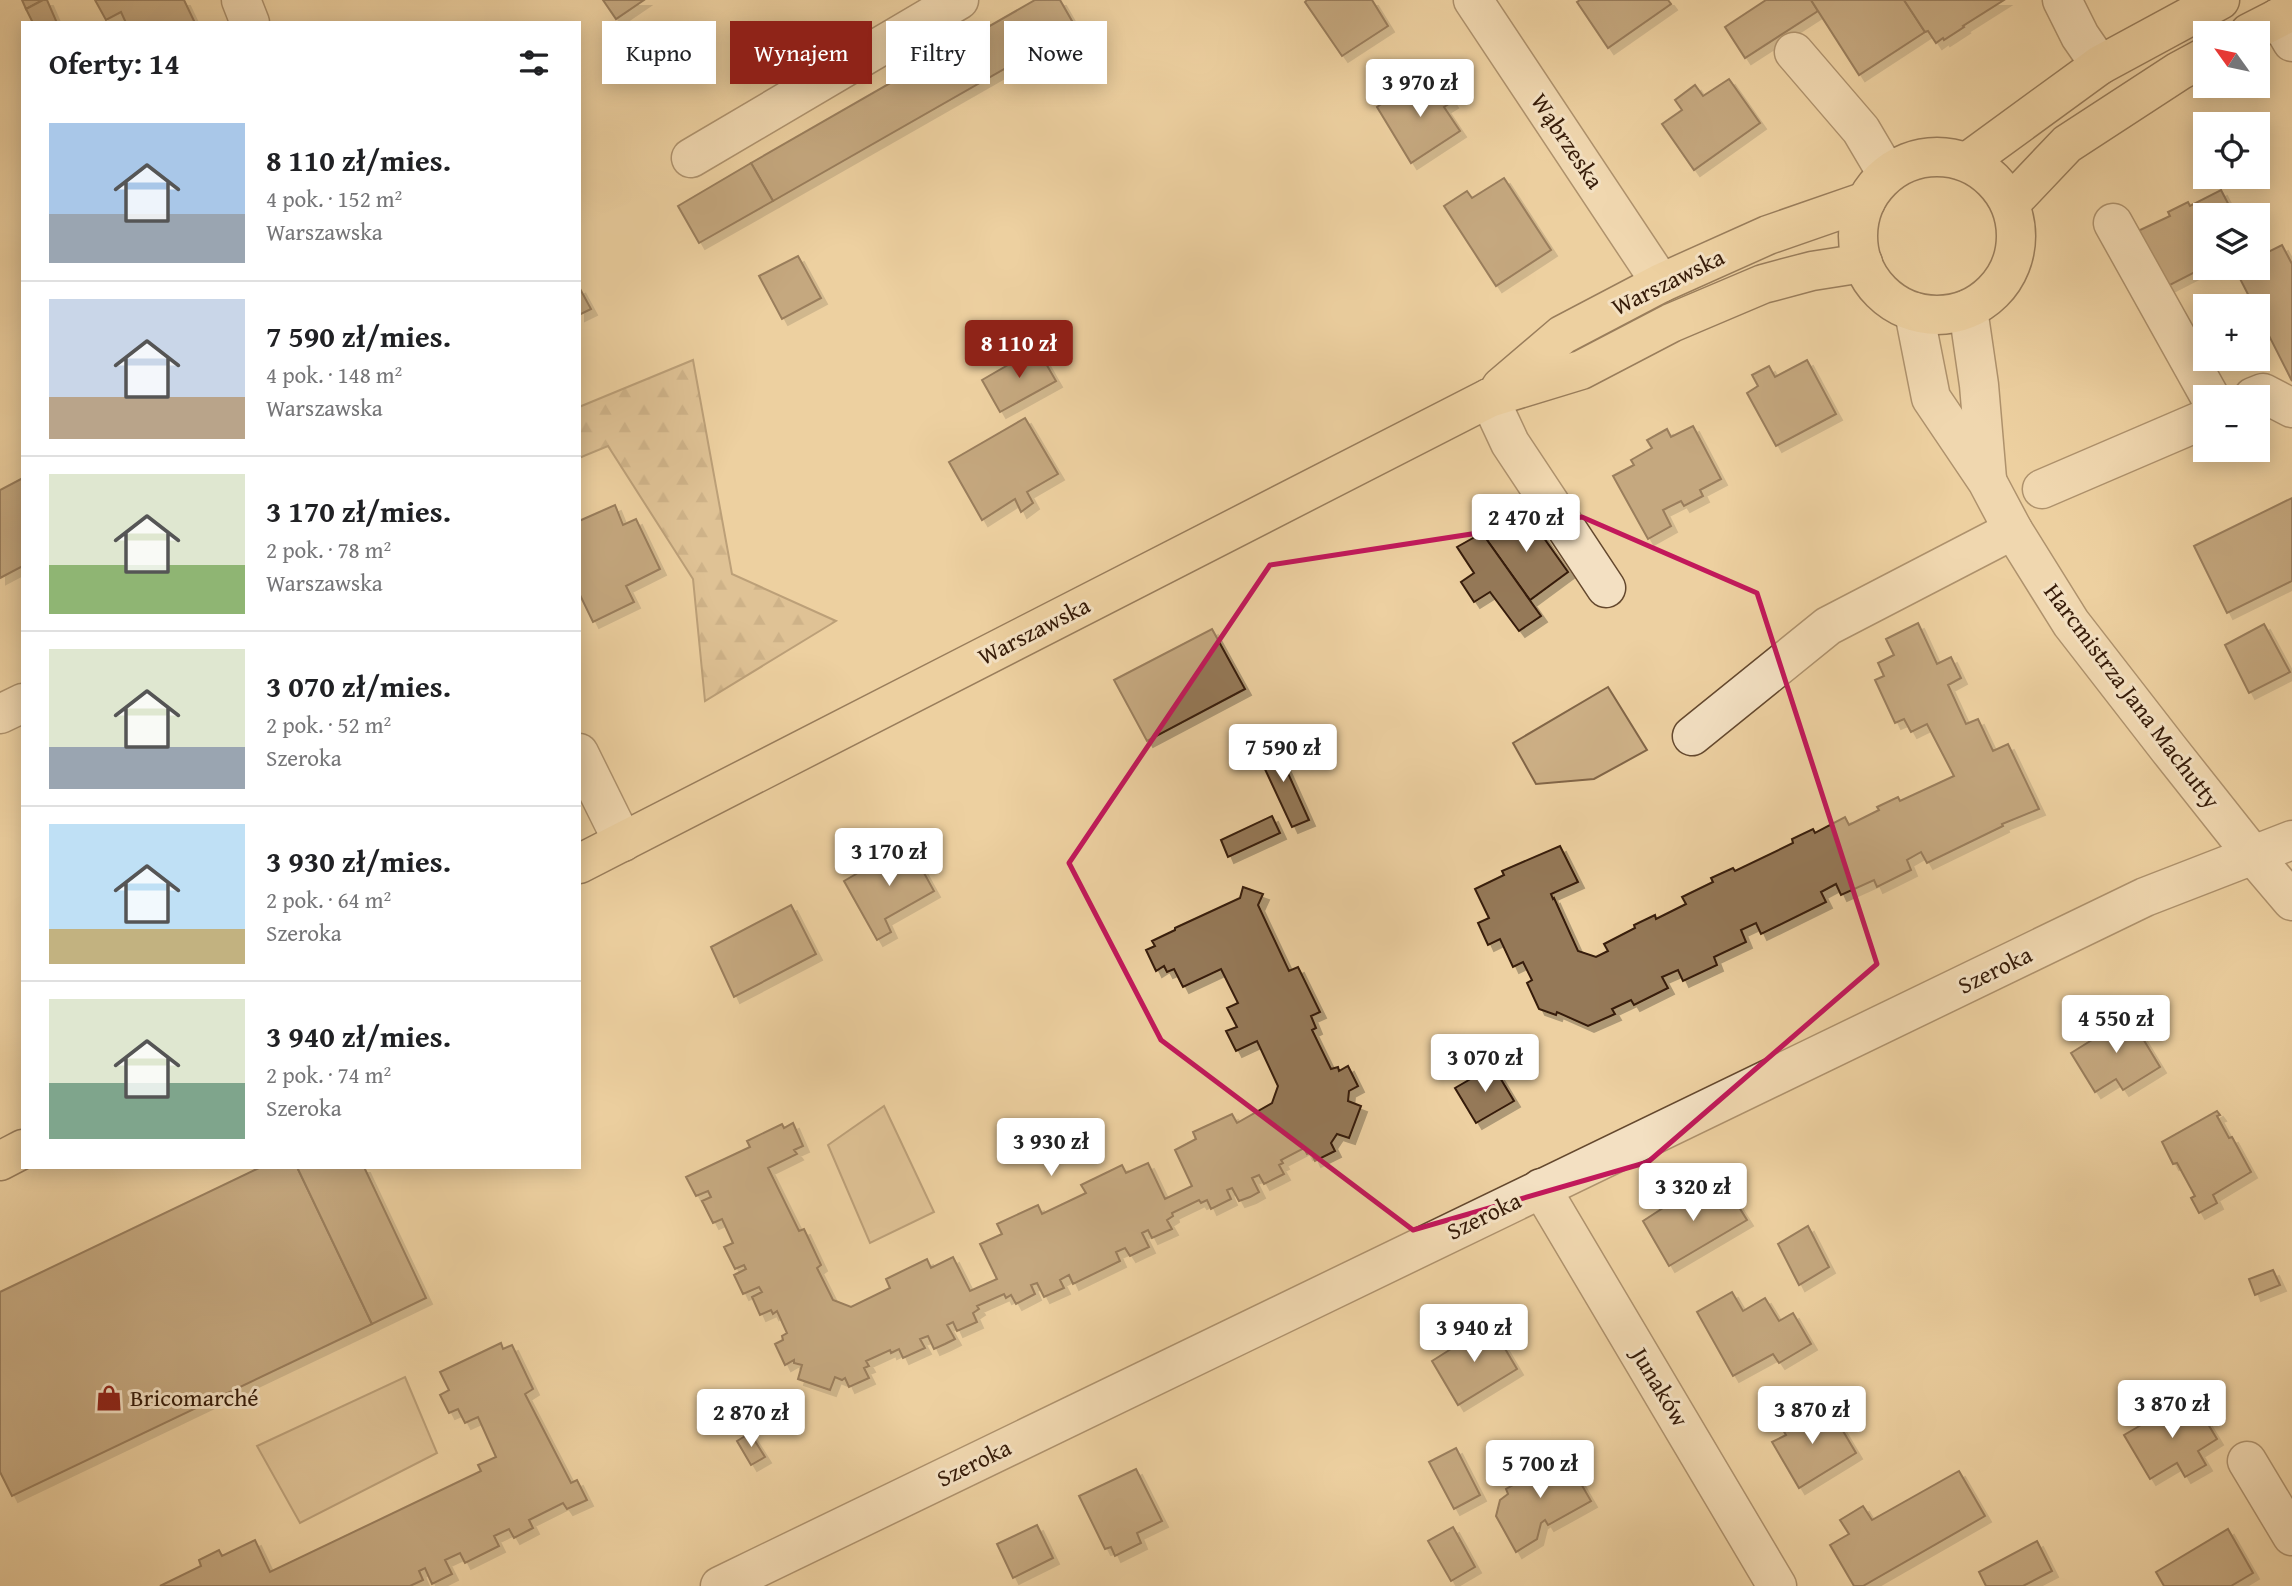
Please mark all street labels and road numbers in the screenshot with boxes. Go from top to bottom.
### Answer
street label: Wąbrzeska [1522,86,1613,196]
street label: Warszawska [1605,239,1731,324]
street label: Harcmistrza Jana Machutty [2036,576,2229,816]
street label: Warszawska [972,587,1097,674]
street label: Szeroka [1952,936,2038,1003]
street label: Szeroka [1441,1182,1527,1249]
street label: Junaków [1622,1338,1698,1433]
street label: Szeroka [931,1429,1017,1496]

